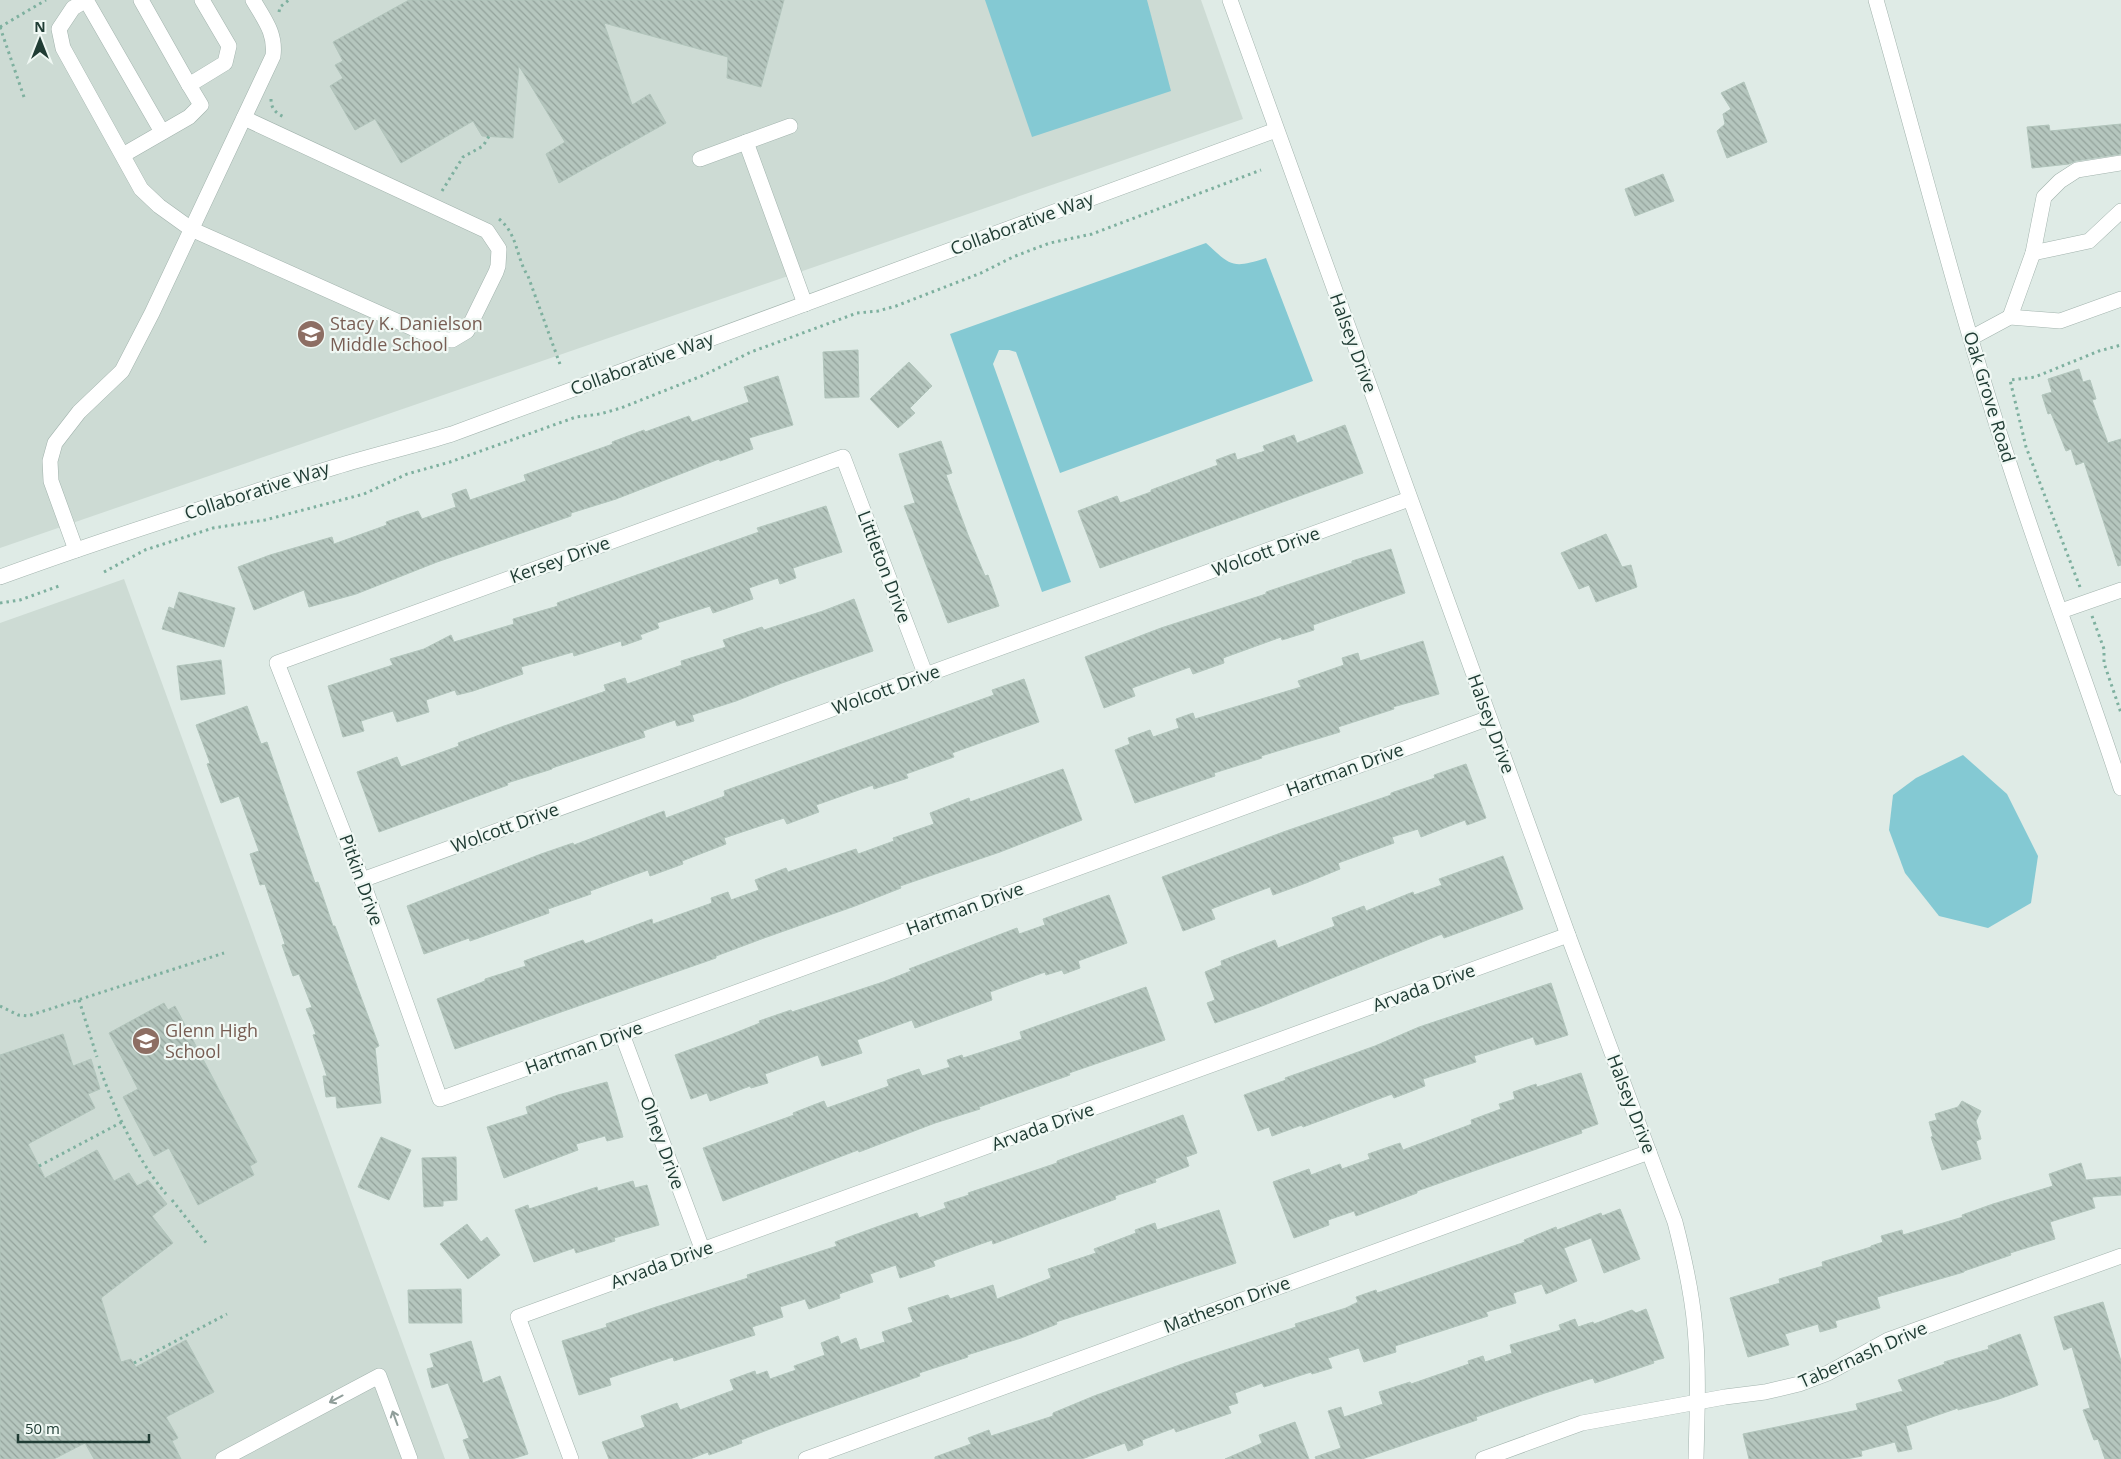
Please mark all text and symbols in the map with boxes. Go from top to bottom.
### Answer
north arrow [15,15,65,65]
text: N [34,17,46,36]
street label: Collaborative Way [947,186,1098,260]
street label: Halsey Drive [1325,290,1383,396]
place label: Stacy K. Danielson Middle School [330,311,483,356]
school or university icon: Stacy K. Danielson Middle School [296,319,326,349]
street label: Collaborative Way [567,326,718,400]
street label: Oak Grove Road [1959,328,2021,465]
street label: Collaborative Way [181,455,333,525]
street label: Littleton Drive [853,507,917,626]
street label: Wolcott Drive [1208,520,1323,582]
street label: Kersey Drive [506,530,613,588]
street label: Wolcott Drive [828,658,943,720]
street label: Halsey Drive [1463,671,1521,777]
street label: Hartman Drive [1283,737,1407,801]
street label: Wolcott Drive [447,796,562,858]
street label: Pitkin Drive [334,831,390,929]
street label: Hartman Drive [903,876,1027,940]
street label: Arvada Drive [1369,957,1478,1017]
street label: Hartman Drive [522,1015,646,1079]
place label: Glenn High School [165,1018,258,1063]
school or university icon: Glenn High School [131,1026,161,1056]
street label: Halsey Drive [1602,1051,1662,1157]
street label: Olney Drive [635,1093,691,1193]
street label: Arvada Drive [988,1096,1097,1156]
street label: Arvada Drive [607,1234,716,1294]
street label: Matheson Drive [1160,1270,1293,1338]
street label: Tabernash Drive [1795,1315,1930,1393]
one-way arrow [329,1394,344,1404]
one-way arrow [390,1410,399,1426]
scale bar [18,1412,149,1444]
text: 50 m [25,1418,60,1438]

